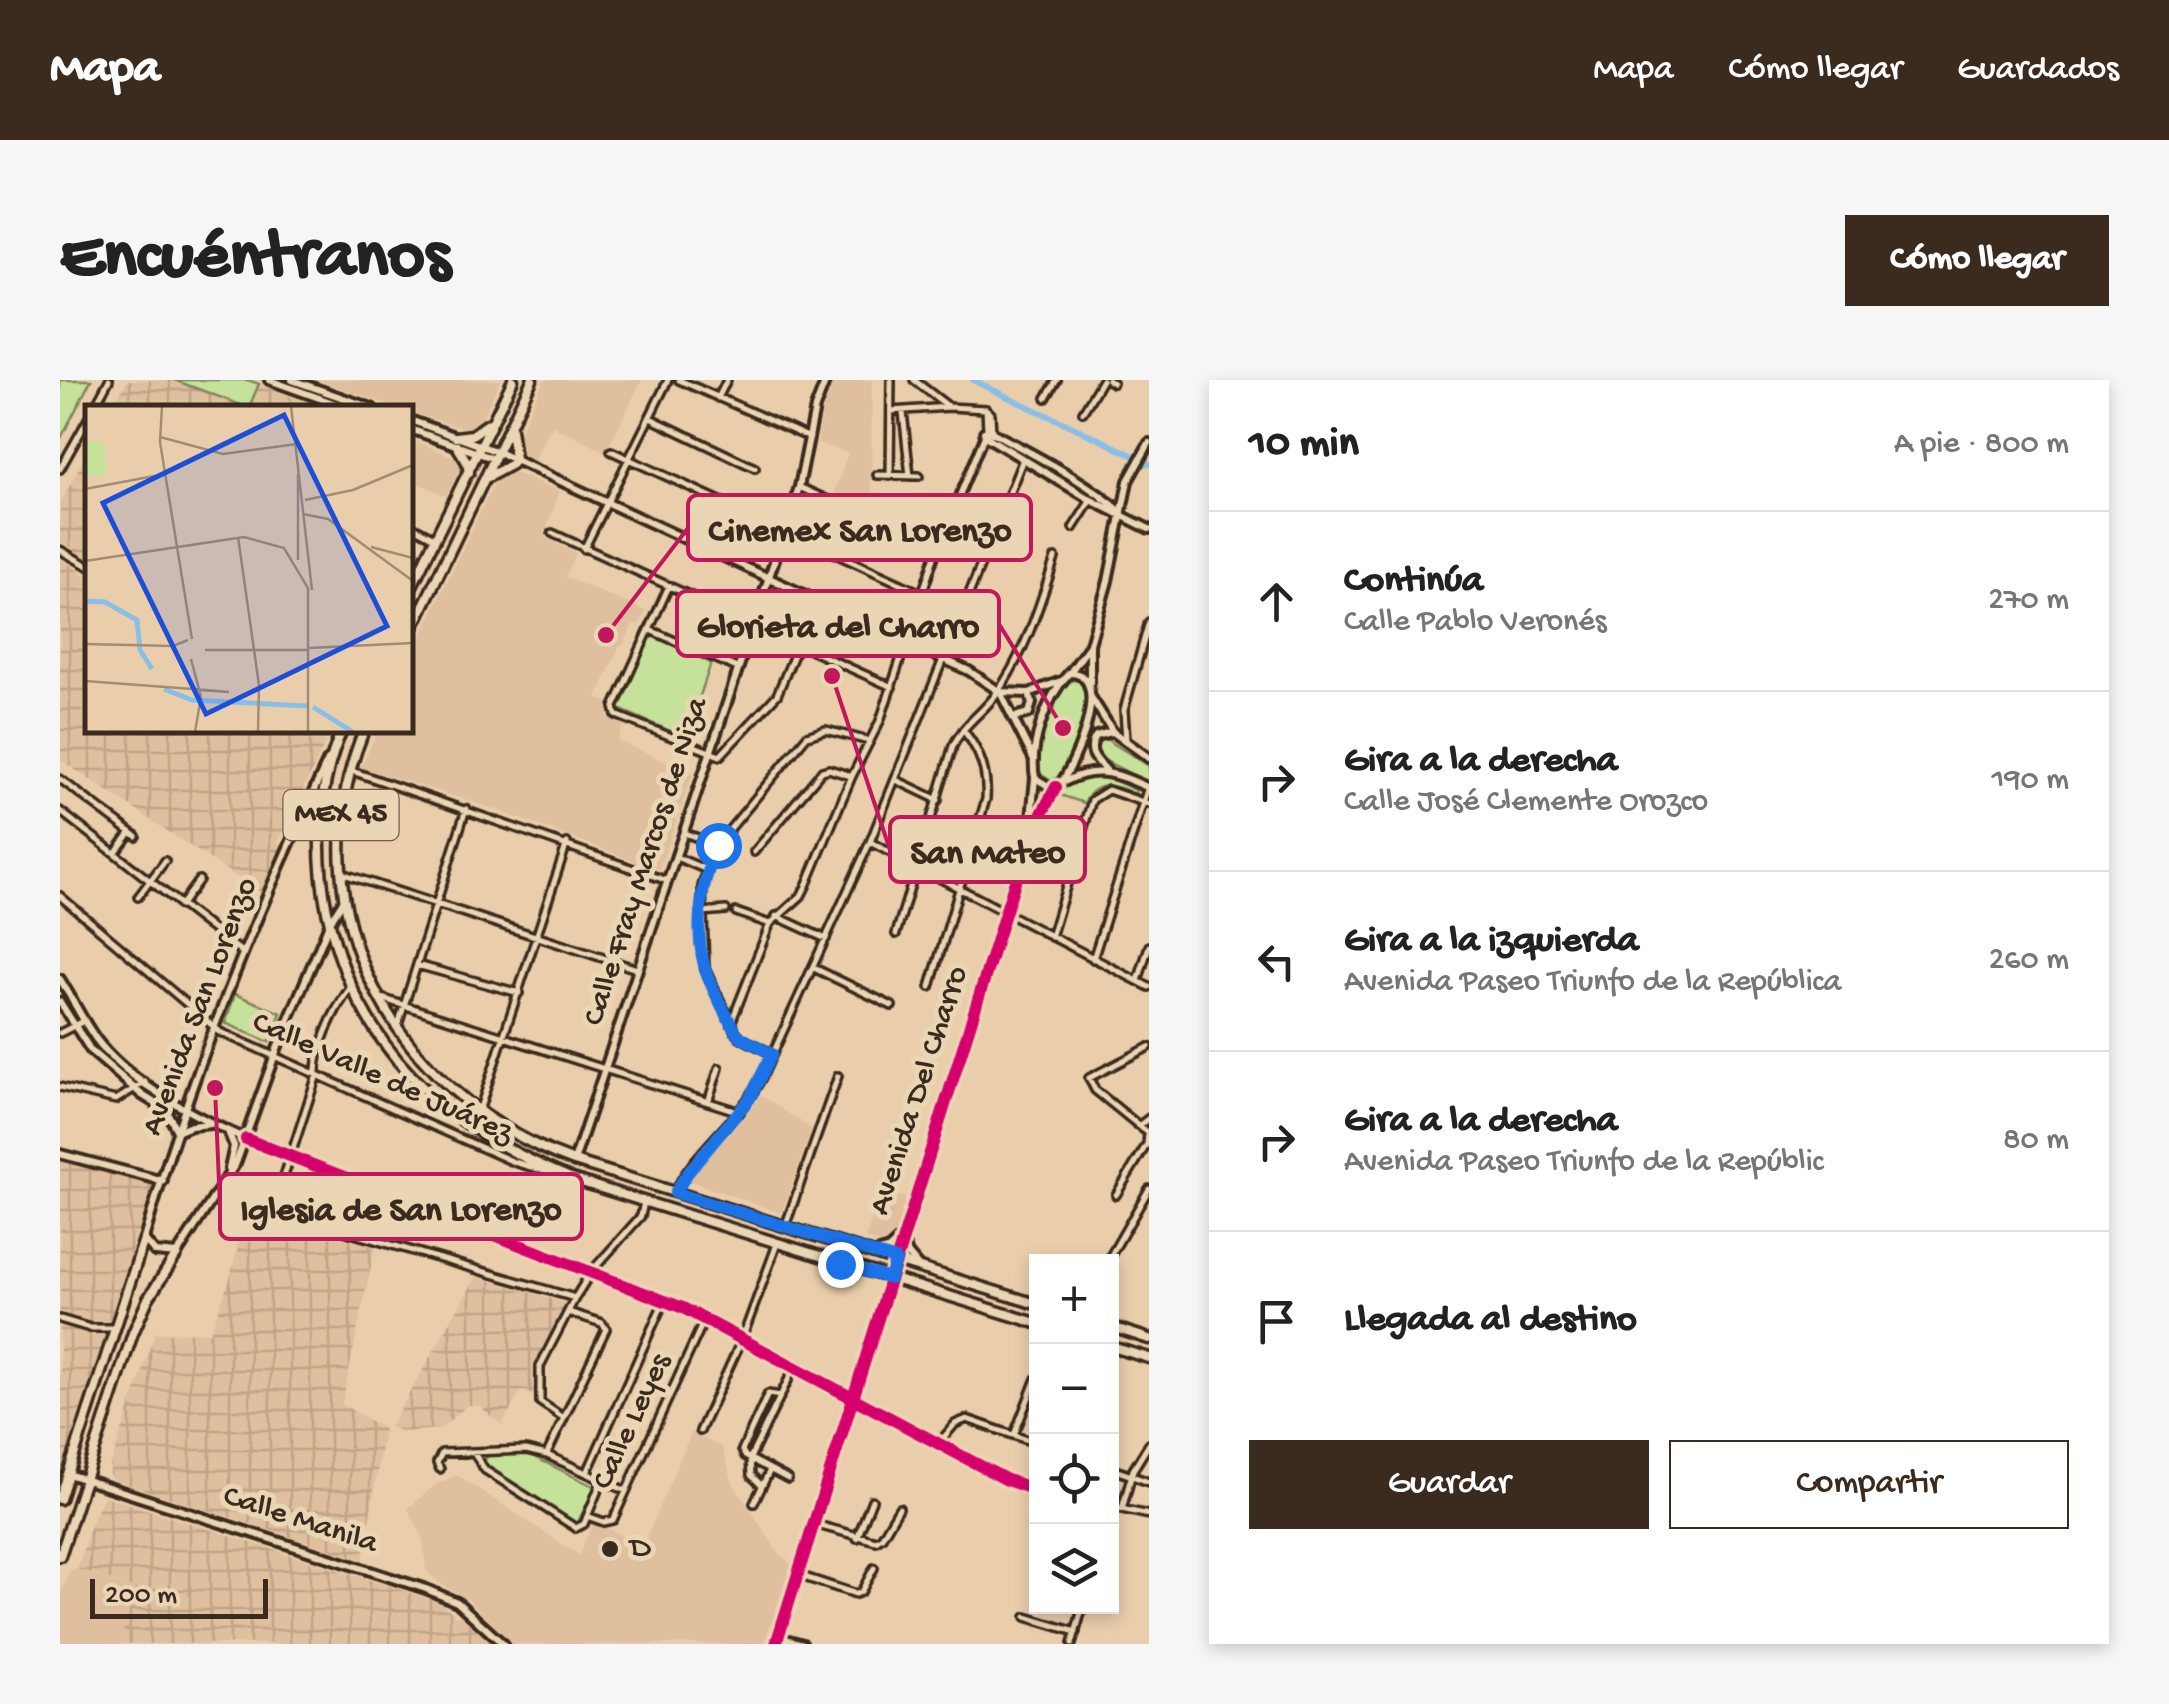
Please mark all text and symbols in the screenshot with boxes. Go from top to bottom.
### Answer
text: Mapa [50,42,160,99]
text: Mapa [1593,50,1674,91]
text: Cómo llegar [1729,50,1902,91]
text: Guardados [1957,50,2119,91]
button: Cómo llegar [1845,215,2109,306]
text: Encuéntranos [60,219,450,302]
inset map [85,405,412,732]
text: 10 min [1249,421,1359,470]
text: A pie · 800 m [1894,426,2069,464]
callout: Cinemex San Lorenzo [688,495,1031,560]
text: Cinemex San Lorenzo [708,513,1012,554]
text: Continúa [1344,560,1483,604]
icon: ahead [1249,574,1304,629]
text: 270 m [1988,582,2069,620]
callout: Glorieta del Charro [677,591,999,656]
text: Calle Pablo Veronés [1344,604,1607,642]
text: Glorieta del Charro [697,609,979,650]
street label: Calle Fray Marcos de Niza [576,692,718,1031]
text: Gira a la derecha [1344,740,1618,784]
icon: right [1249,754,1304,809]
text: 190 m [1992,762,2069,800]
text: Calle José Clemente Orozco [1344,784,1708,822]
road number: MEX 45 [284,790,398,840]
callout: San Mateo [890,817,1085,882]
route start [696,823,742,869]
text: San Mateo [911,835,1065,876]
street label: Avenida San Lorenzo [134,873,268,1141]
text: Gira a la izquierda [1344,920,1639,964]
icon: left [1249,934,1304,989]
text: 260 m [1989,942,2069,980]
street label: Avenida Del Charro [862,962,978,1220]
text: Avenida Paseo Triunfo de la República [1344,964,1841,1002]
street label: Calle Valle de Juárez [246,1004,519,1154]
text: Gira a la derecha [1344,1100,1618,1144]
icon: right [1249,1114,1304,1169]
text: 80 m [2003,1122,2069,1160]
text: Avenida Paseo Triunfo de la Repúblic [1344,1144,1823,1182]
callout: Iglesia de San Lorenzo [220,1174,582,1239]
text: Iglesia de San Lorenzo [240,1192,562,1233]
route end [818,1242,864,1288]
map controls [1029,1254,1119,1614]
button: + [1029,1254,1119,1344]
icon: arrive [1249,1294,1304,1349]
text: Llegada al destino [1344,1299,1637,1343]
button: − [1029,1344,1119,1434]
street label: Calle Leyes [585,1347,681,1496]
button: locate [1029,1434,1119,1524]
button: Guardar [1249,1440,1649,1529]
button: Compartir [1669,1440,2069,1529]
street label: Calle Manila [218,1478,383,1564]
button: layers [1029,1524,1119,1614]
place label: D [628,1530,651,1568]
marker: D [599,1538,621,1560]
scale bar [90,1574,268,1618]
text: 200 m [105,1580,177,1613]

